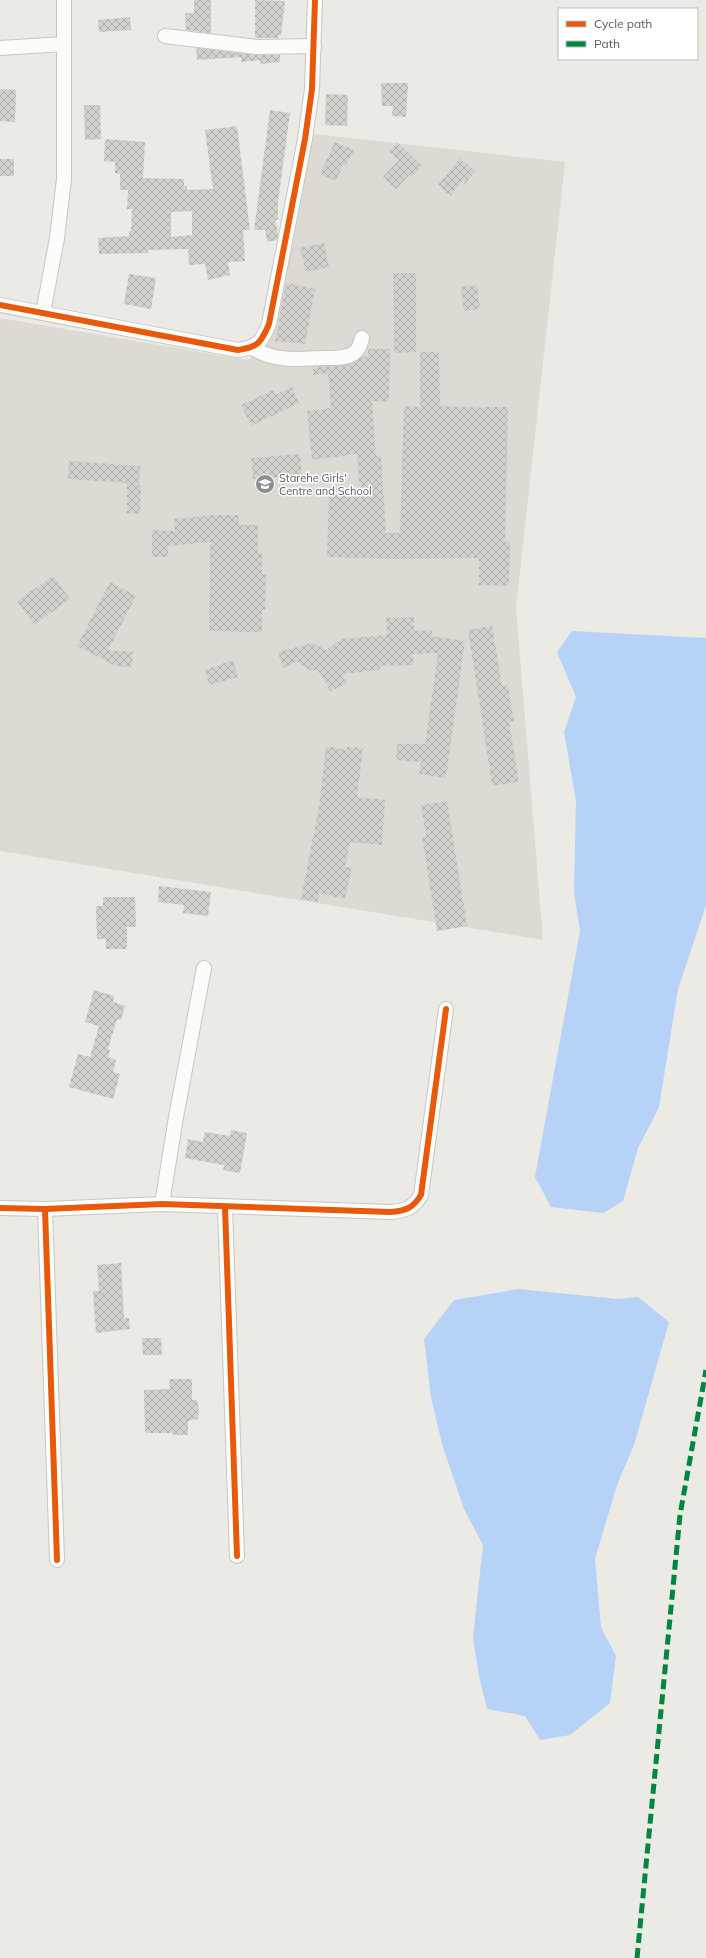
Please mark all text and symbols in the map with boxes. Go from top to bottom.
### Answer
legend [558,8,698,60]
text: Cycle path [594,16,652,31]
text: Path [594,36,620,51]
place label: Starehe Girls' Centre and School [279,471,372,498]
school or university icon: Starehe Girls' Centre and School [254,473,276,495]

